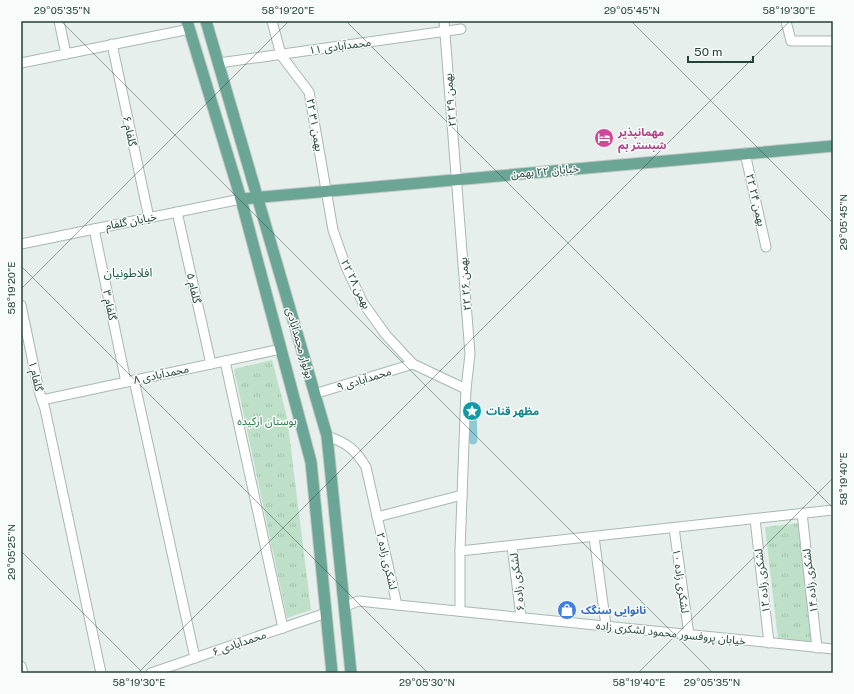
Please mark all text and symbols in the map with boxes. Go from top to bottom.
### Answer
text: 29°05'35"N [34,4,90,16]
text: 58°19'20"E [262,4,314,16]
text: 29°05'45"N [604,4,660,16]
text: 58°19'30"E [762,4,816,16]
street label: محمدآبادی ۱۱ [308,36,372,57]
scale bar [688,38,753,64]
text: 50 m [694,45,722,59]
street label: ۲۲ بهمن ۲۹ [442,73,459,127]
street label: ۲۲ بهمن ۳۱ [303,98,326,153]
street label: گلفام ۶ [119,115,139,148]
place label: مهمانپذیر شبستر بم [617,126,667,154]
hotel icon: مهمانپذیر شبستر بم [593,127,615,149]
street label: خیابان ۲۲ بهمن [510,162,580,181]
street label: ۲۲ بهمن ۲۴ [743,173,768,228]
text: 29°05'45"N [837,194,849,250]
street label: خیابان گلفام [104,210,159,234]
street label: ۲۲ بهمن ۲۸ [338,257,373,311]
street label: ۲۲ بهمن ۲۶ [457,257,474,311]
text: 58°19'20"E [5,262,17,314]
district label: افلاطونیان [104,266,152,280]
street label: گلفام ۵ [183,272,203,305]
street label: گلفام ۳ [99,289,119,322]
street label: بولوار محمدآبادی [283,306,316,380]
street label: گلفام ۱ [25,360,45,393]
street label: محمدآبادی ۸ [132,362,190,387]
street label: محمدآبادی ۹ [335,365,393,394]
place icon: مظهر قنات [461,400,483,422]
place label: مظهر قنات [486,405,539,418]
park label: بوستان ارکیده [237,415,297,428]
text: 58°19'40"E [837,452,849,506]
text: 29°05'25"N [5,524,17,580]
street label: لشکری زاده ۲ [374,531,399,591]
street label: لشکری زاده ١٠ [670,548,691,614]
street label: لشکری زاده ١٢ [752,548,773,614]
street label: لشکری زاده ١۴ [800,548,821,614]
street label: لشکری زاده ۶ [507,552,527,612]
shop icon: نانوایی سنگک [556,599,578,621]
place label: نانوایی سنگک [581,604,646,617]
street label: خیابان پروفسور محمود لشکری زاده [595,619,747,649]
street label: محمدآبادی ۶ [210,628,268,659]
text: 58°19'30"E [112,676,166,688]
text: 29°05'30"N [399,676,455,688]
text: 58°19'40"E [612,676,666,688]
text: 29°05'35"N [684,676,740,688]

